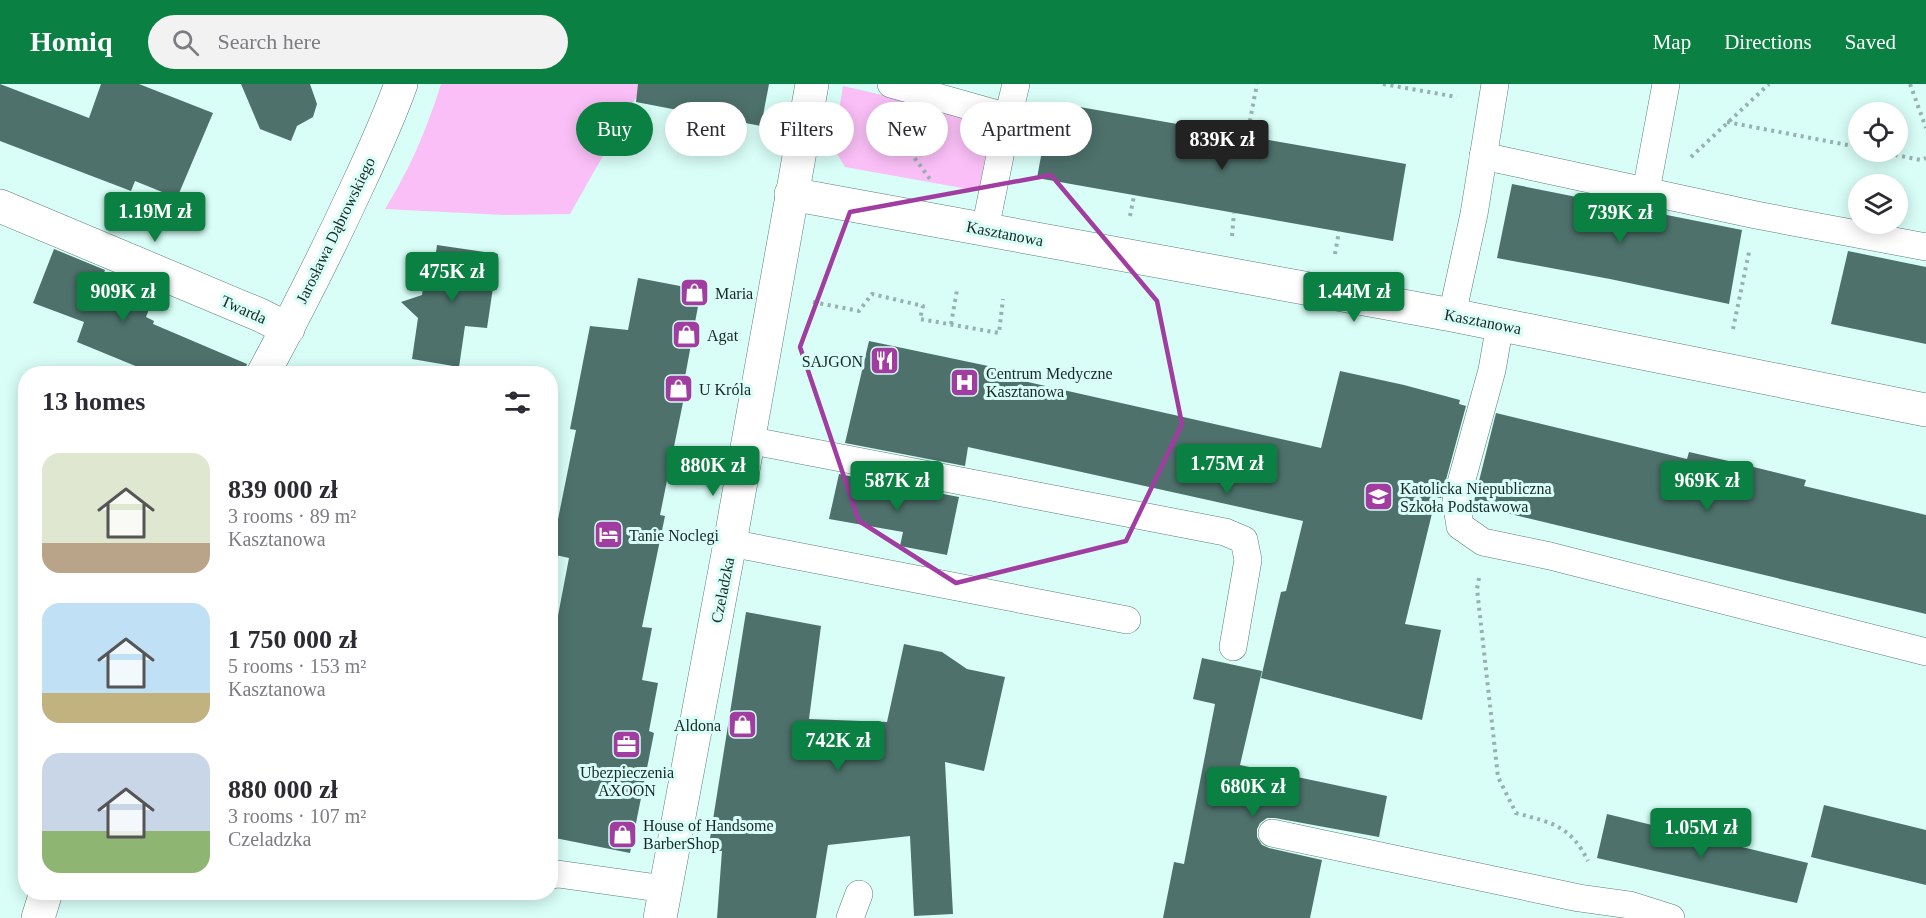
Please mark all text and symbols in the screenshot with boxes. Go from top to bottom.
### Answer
search box [148,15,568,69]
text: Homiq [30,26,112,57]
icon: search [169,26,202,59]
text: Search here [217,29,321,54]
text: Map [1653,30,1691,54]
text: Directions [1724,30,1812,54]
text: Saved [1845,30,1896,54]
chip: Buy [576,102,653,156]
chip: Rent [665,102,747,156]
chip: Filters [759,102,854,156]
chip: New [866,102,948,156]
chip: Apartment [960,102,1092,156]
map controls [1848,102,1908,234]
button: locate [1848,102,1908,162]
pin: 839K zł [1167,120,1277,171]
text: 839K zł [1190,128,1255,150]
street label: Jarosława Dąbrowskiego [293,154,379,306]
button: layers [1848,174,1908,234]
pin: 1.19M zł [93,192,217,243]
pin: 739K zł [1565,193,1675,244]
text: 1.19M zł [118,200,192,222]
text: 739K zł [1588,201,1653,223]
street label: Kasztanowa [965,218,1045,249]
pin: 475K zł [397,252,507,303]
text: 475K zł [420,260,485,282]
pin: 909K zł [68,272,178,323]
pin: 1.44M zł [1292,272,1416,323]
shop icon: Maria [678,277,710,309]
text: 909K zł [91,280,156,302]
text: 1.44M zł [1317,280,1391,302]
place label: Maria [715,285,753,302]
street label: Twarda [219,292,269,327]
street label: Kasztanowa [1443,306,1523,337]
shop icon: Agat [670,319,702,351]
place label: Agat [707,327,739,345]
restaurant icon: SAJGON [868,345,900,377]
place label: SAJGON [802,353,863,370]
place label: Centrum Medyczne Kasztanowa [986,365,1113,400]
hospital icon: Centrum Medyczne Kasztanowa [949,366,981,398]
shop icon: U Króla [662,373,694,405]
place label: U Króla [699,381,751,398]
icon: filters [501,386,534,419]
text: 13 homes [42,387,145,416]
pin: 1.75M zł [1165,444,1289,495]
pin: 880K zł [658,446,768,497]
text: 1.75M zł [1190,452,1264,474]
text: 880K zł [681,454,746,476]
pin: 587K zł [842,461,952,512]
pin: 969K zł [1652,461,1762,512]
text: 587K zł [865,469,930,491]
text: 969K zł [1675,469,1740,491]
text: 839 000 zł [228,475,338,504]
icon: home [90,477,162,549]
place label: Katolicka Niepubliczna Szkoła Podstawowa [1400,480,1552,515]
school or university icon: Katolicka Niepubliczna Szkoła Podstawowa [1363,481,1395,513]
text: 3 rooms · 89 m² [228,505,356,527]
hotel icon: Tanie Noclegi [592,519,624,551]
place label: Tanie Noclegi [629,527,720,545]
text: Kasztanowa [228,528,326,550]
street label: Czeladzka [708,556,737,624]
text: 1 750 000 zł [228,625,357,654]
icon: home [90,627,162,699]
text: 5 rooms · 153 m² [228,655,366,677]
text: Kasztanowa [228,678,326,700]
shop icon: Aldona [726,709,758,741]
place label: Aldona [674,717,721,734]
pin: 742K zł [783,721,893,772]
office icon: Ubezpieczenia AXOON [611,728,643,760]
text: 742K zł [806,729,871,751]
place label: Ubezpieczenia AXOON [580,764,674,799]
pin: 680K zł [1198,767,1308,818]
text: 880 000 zł [228,775,338,804]
text: 680K zł [1221,775,1286,797]
icon: home [90,777,162,849]
text: 3 rooms · 107 m² [228,805,366,827]
pin: 1.05M zł [1639,808,1763,859]
text: 1.05M zł [1664,816,1738,838]
place label: House of Handsome BarberShop [643,817,774,853]
shop icon: House of Handsome BarberShop [606,818,638,850]
text: Czeladzka [228,828,311,850]

